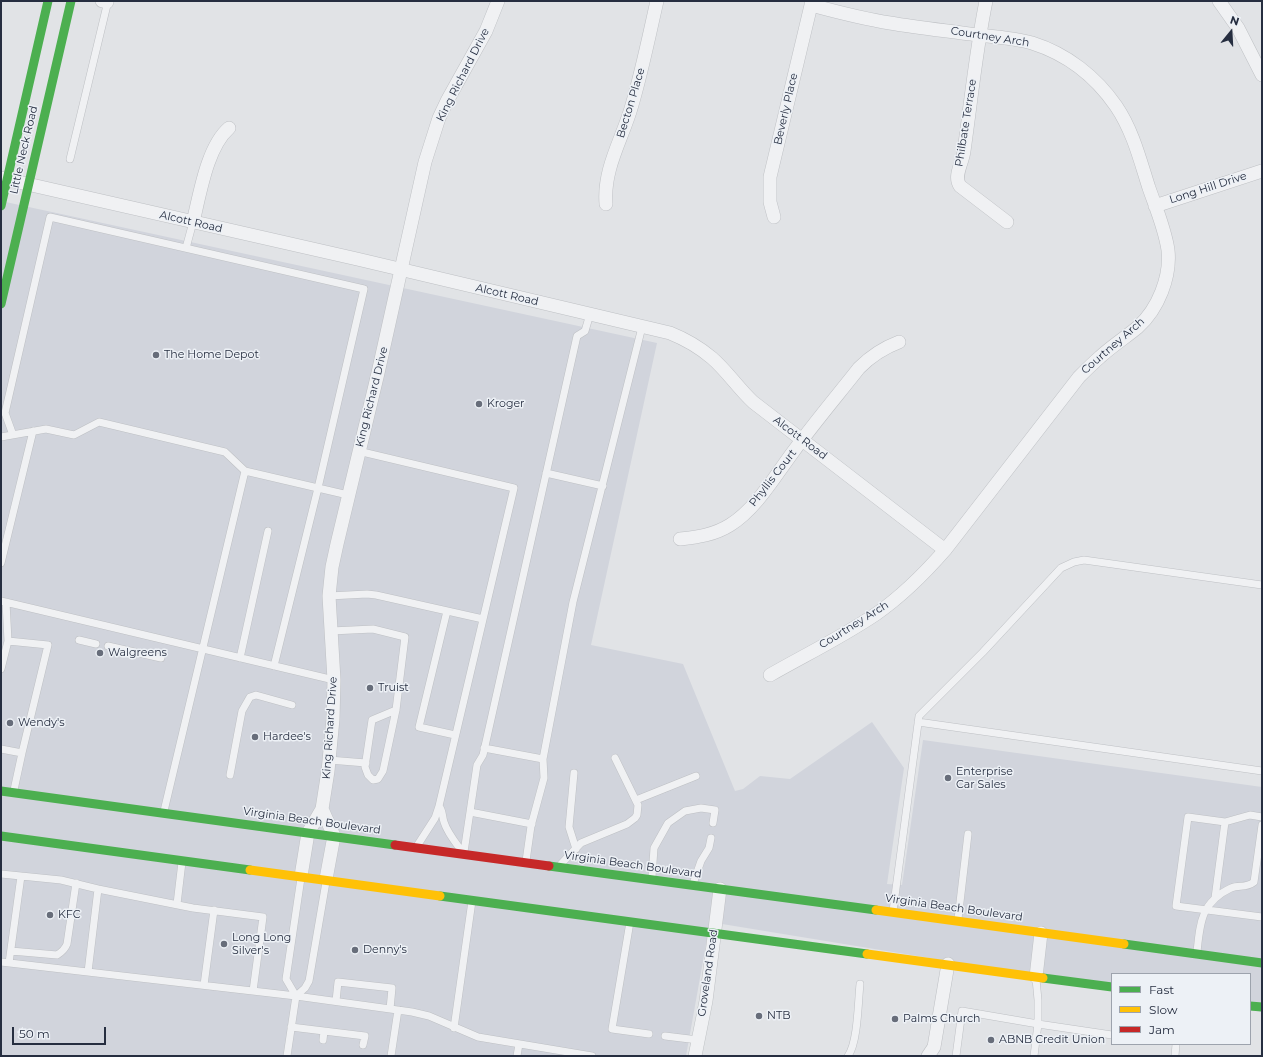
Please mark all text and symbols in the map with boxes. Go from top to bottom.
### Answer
north arrow [1211,12,1251,52]
text: N [1228,13,1241,29]
street label: Courtney Arch [950,24,1030,50]
street label: King Richard Drive [434,26,492,124]
street label: Becton Place [614,66,648,140]
street label: Beverly Place [771,72,801,146]
street label: Philbate Terrace [953,78,979,168]
street label: Little Neck Road [7,104,41,196]
street label: Long Hill Drive [1168,169,1248,207]
street label: Alcott Road [158,208,224,236]
street label: Alcott Road [474,281,540,309]
street label: Courtney Arch [1079,315,1147,377]
street label: King Richard Drive [353,345,391,449]
place label: The Home Depot [164,348,259,362]
marker: The Home Depot [151,350,161,360]
place label: Kroger [487,397,524,411]
marker: Kroger [474,399,484,409]
street label: Alcott Road [770,413,830,463]
street label: Phyllis Court [747,447,799,509]
street label: Courtney Arch [817,598,891,652]
place label: Walgreens [108,646,167,660]
marker: Walgreens [95,648,105,658]
street label: King Richard Drive [320,676,340,780]
place label: Truist [378,681,409,695]
marker: Truist [365,683,375,693]
place label: Wendy's [18,716,65,730]
marker: Wendy's [5,718,15,728]
place label: Hardee's [263,730,311,744]
marker: Hardee's [250,732,260,742]
place label: Enterprise Car Sales [956,765,1013,791]
marker: Enterprise Car Sales [943,773,953,783]
street label: Virginia Beach Boulevard [242,805,382,837]
street label: Virginia Beach Boulevard [563,849,703,881]
street label: Virginia Beach Boulevard [884,892,1024,924]
place label: KFC [58,908,80,922]
marker: KFC [45,910,55,920]
street label: Groveland Road [695,929,721,1017]
place label: Long Long Silver's [232,931,291,957]
marker: Long Long Silver's [219,939,229,949]
place label: Denny's [363,943,407,957]
marker: Denny's [350,945,360,955]
legend [1111,973,1251,1045]
text: Fast [1149,982,1174,997]
text: Slow [1149,1002,1178,1017]
place label: NTB [767,1009,791,1023]
marker: NTB [754,1011,764,1021]
place label: Palms Church [903,1012,981,1026]
marker: Palms Church [890,1014,900,1024]
scale bar [14,1019,108,1045]
text: Jam [1149,1022,1175,1037]
text: 50 m [19,1026,50,1041]
place label: ABNB Credit Union [999,1033,1105,1047]
marker: ABNB Credit Union [986,1035,996,1045]

